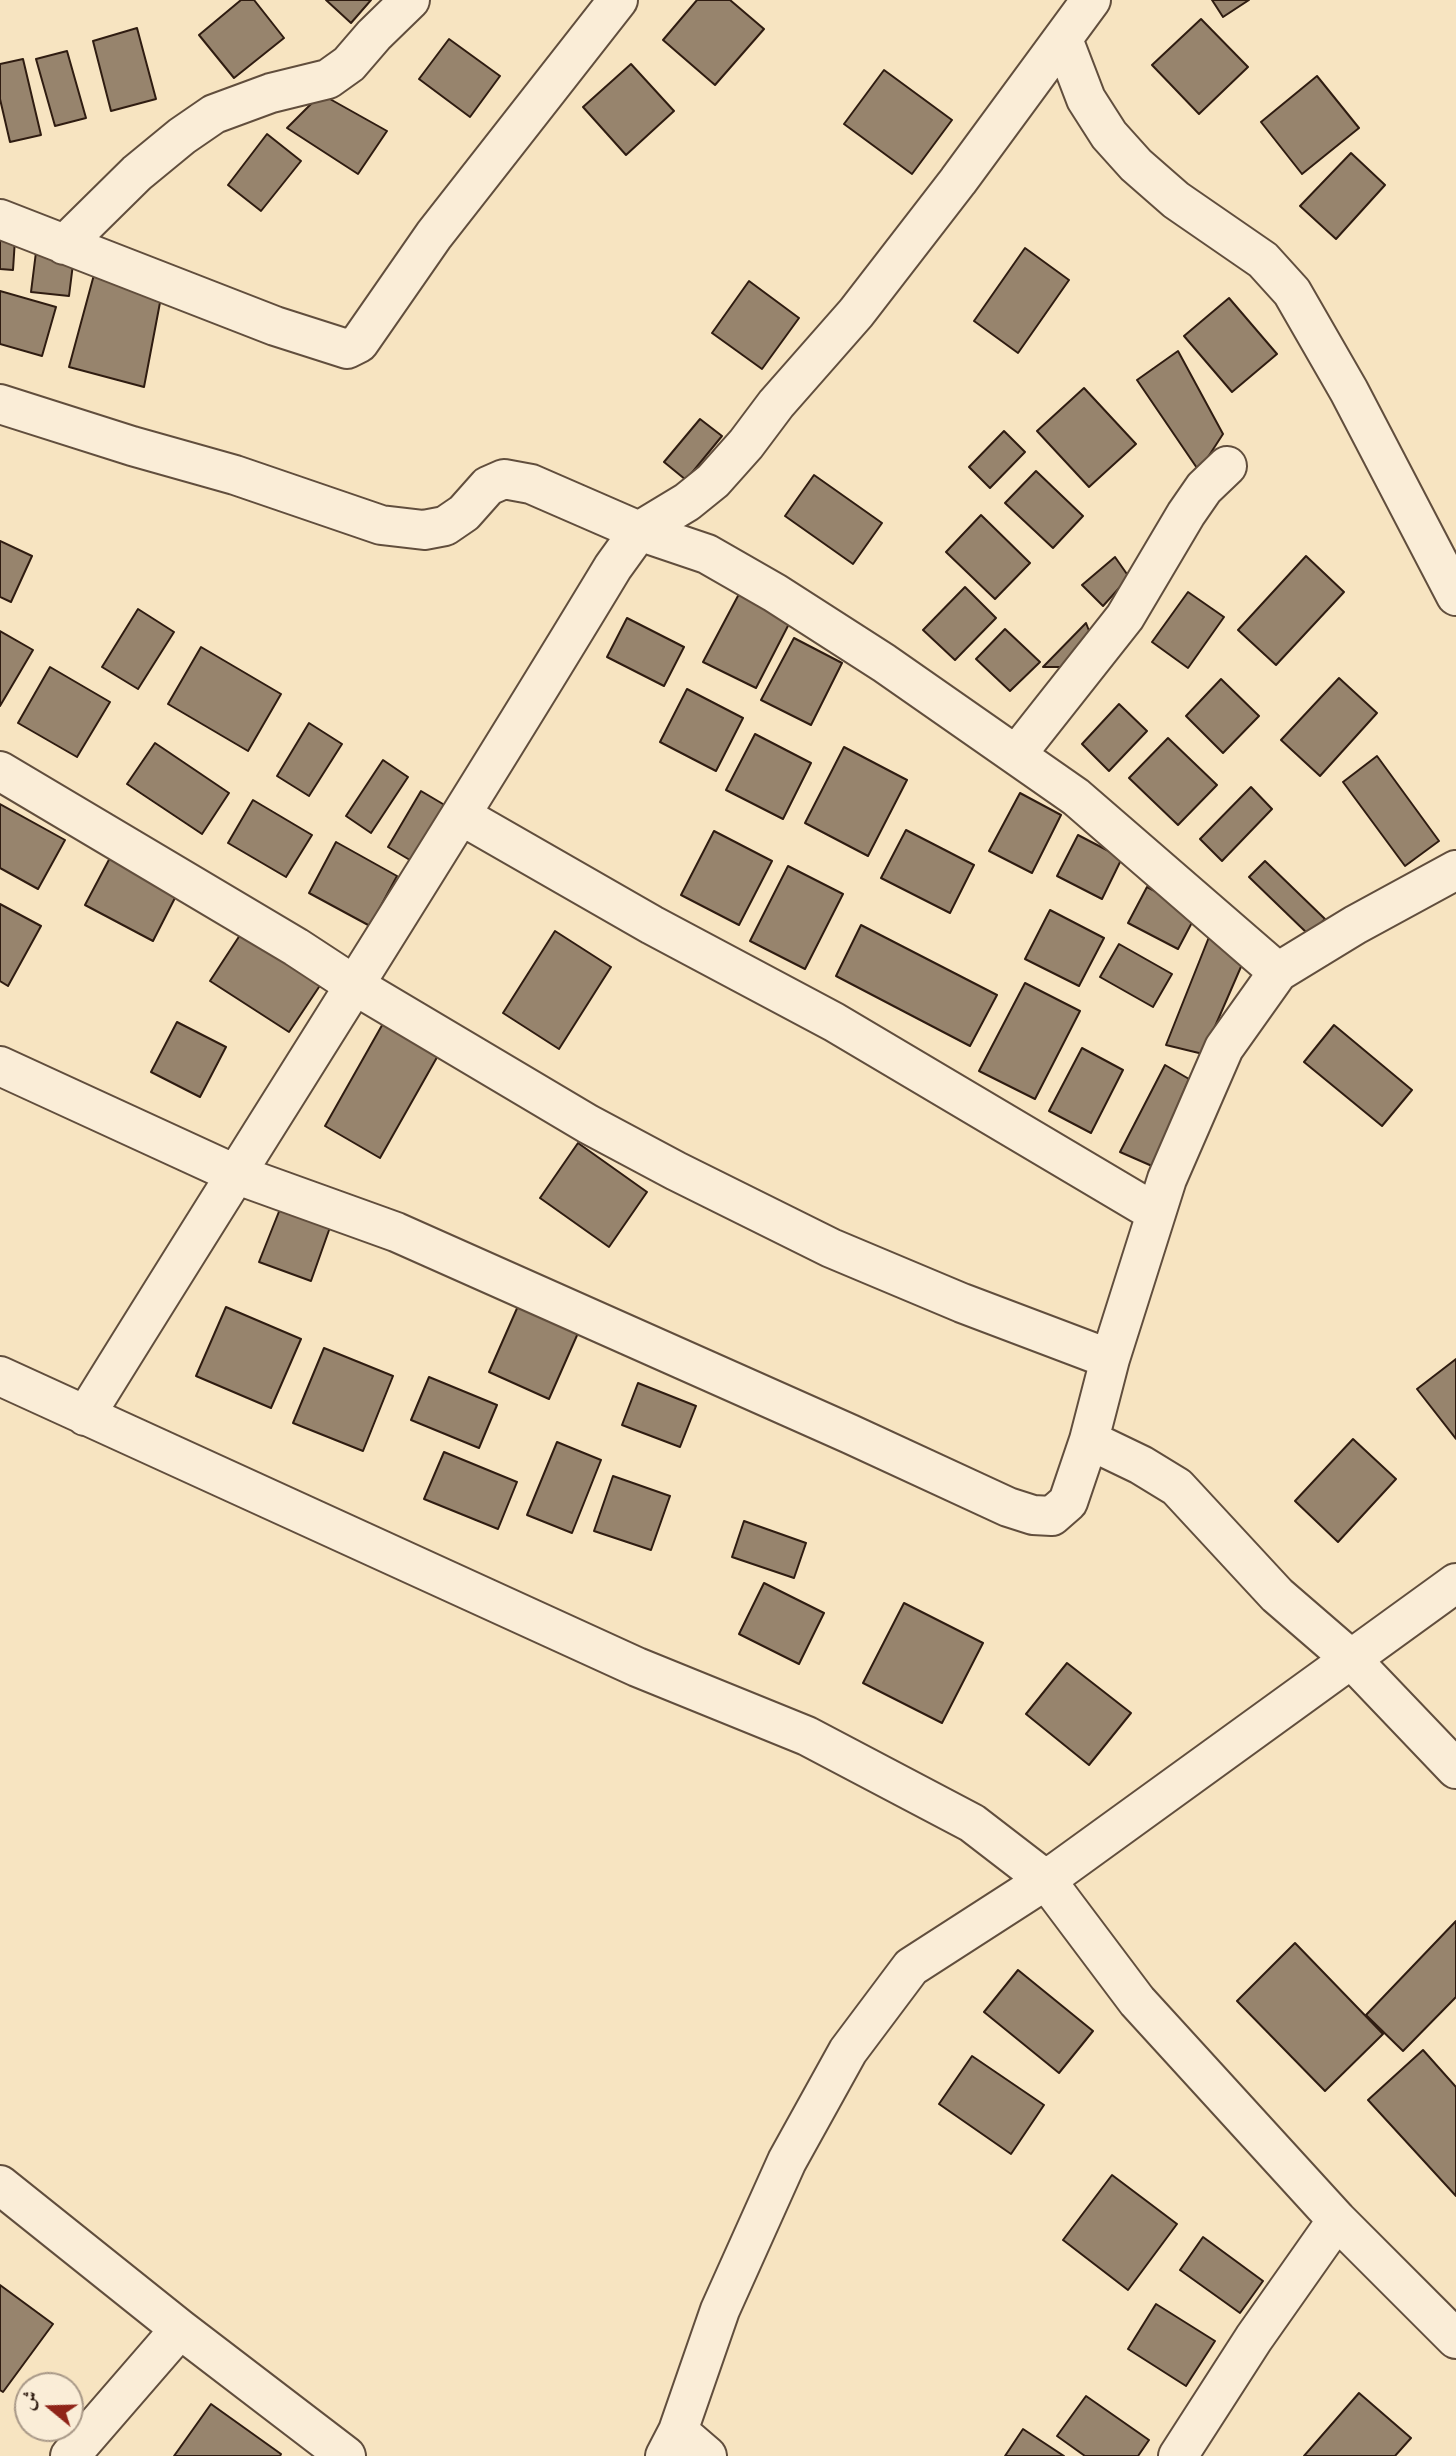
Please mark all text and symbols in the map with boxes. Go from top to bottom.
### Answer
north arrow [14,2372,84,2442]
text: ش [19,2389,43,2413]

